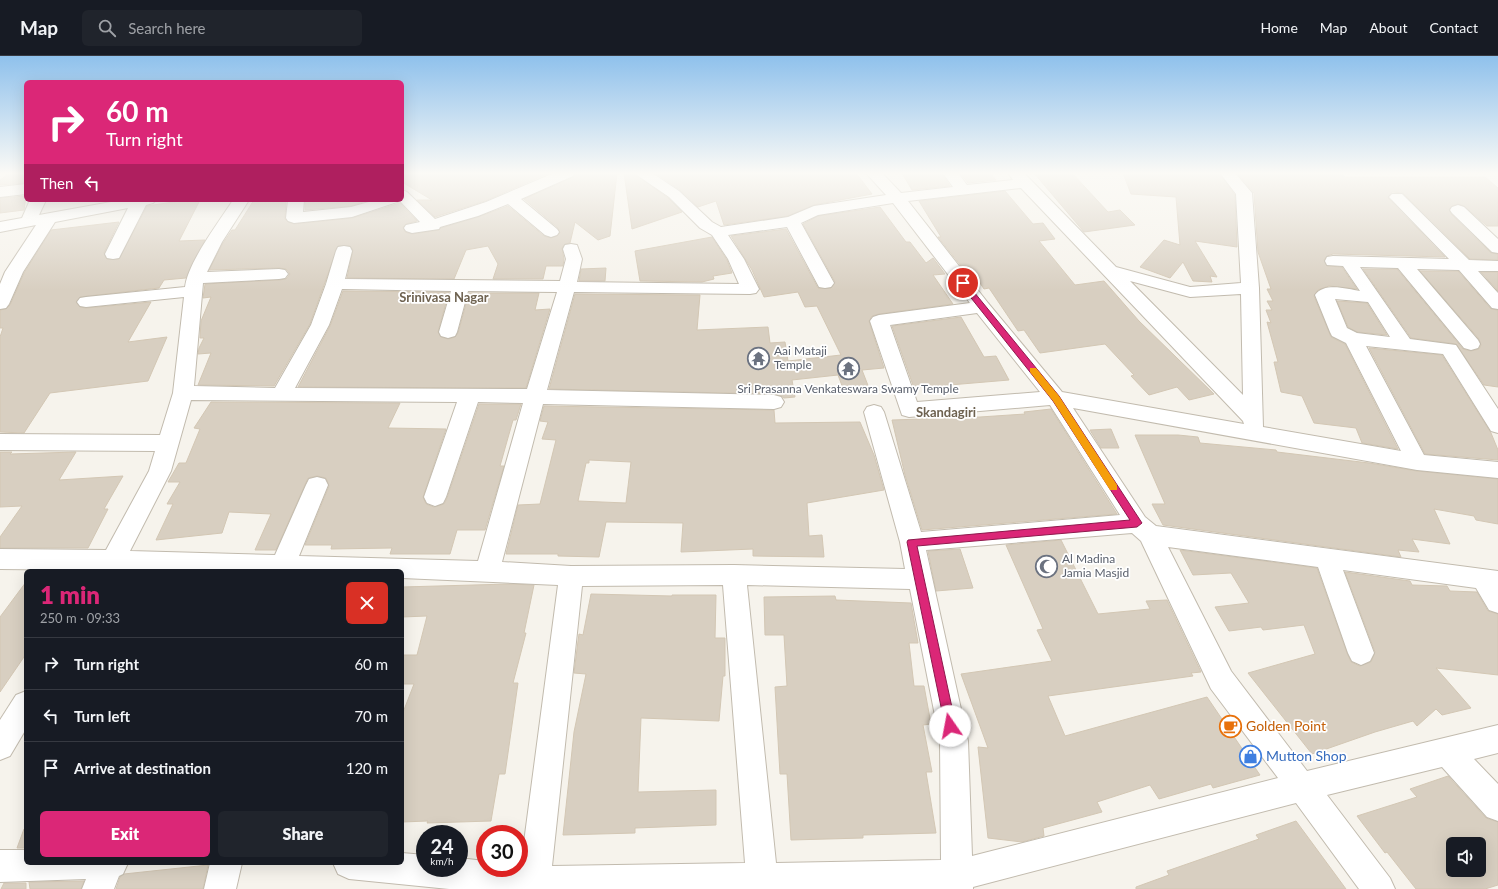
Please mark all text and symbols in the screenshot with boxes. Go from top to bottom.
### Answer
search box [82,10,362,46]
text: Map [20,16,58,39]
icon: search [96,17,118,39]
text: Search here [128,19,206,37]
text: Home [1260,19,1298,36]
text: Map [1320,19,1347,36]
text: About [1369,19,1407,36]
text: Contact [1429,19,1478,36]
text: 60 m [106,94,169,128]
icon: right [40,96,92,148]
text: Turn right [106,128,183,150]
icon: left [81,172,103,194]
text: Then [40,174,73,192]
pin [946,266,980,300]
icon: arrive [952,272,974,294]
district label: Srinivasa Nagar [399,289,489,305]
place label: Aai Mataji Temple [774,343,827,372]
temple icon: Aai Mataji Temple [745,345,771,371]
temple icon: Sri Prasanna Venkateswara Swamy Temple [835,355,861,381]
place label: Sri Prasanna Venkateswara Swamy Temple [737,381,959,396]
district label: Skandagiri [916,404,976,420]
place label: Al Madina Jamia Masjid [1062,551,1129,580]
mosque icon: Al Madina Jamia Masjid [1034,553,1060,579]
text: 1 min [40,580,100,609]
button: close [346,582,388,624]
text: 250 m · 09:33 [40,610,120,626]
icon: right [40,653,62,675]
text: Turn right [74,655,139,673]
text: 60 m [354,655,388,673]
icon: left [40,705,62,727]
position arrow [929,705,971,747]
text: Turn left [74,707,130,725]
text: 70 m [354,707,388,725]
cafe icon: Golden Point [1218,713,1244,739]
place label: Golden Point [1246,717,1326,734]
shop icon: Mutton Shop [1237,743,1263,769]
place label: Mutton Shop [1266,747,1347,764]
icon: arrive [40,757,62,779]
text: Arrive at destination [74,759,211,777]
text: 120 m [346,759,388,777]
button: Exit [40,811,210,857]
button: Share [218,811,388,857]
speed limit sign: 30 [476,825,528,877]
text: 24 [430,834,454,858]
map controls [1446,837,1486,877]
button: sound [1446,837,1486,877]
text: km/h [430,855,454,867]

